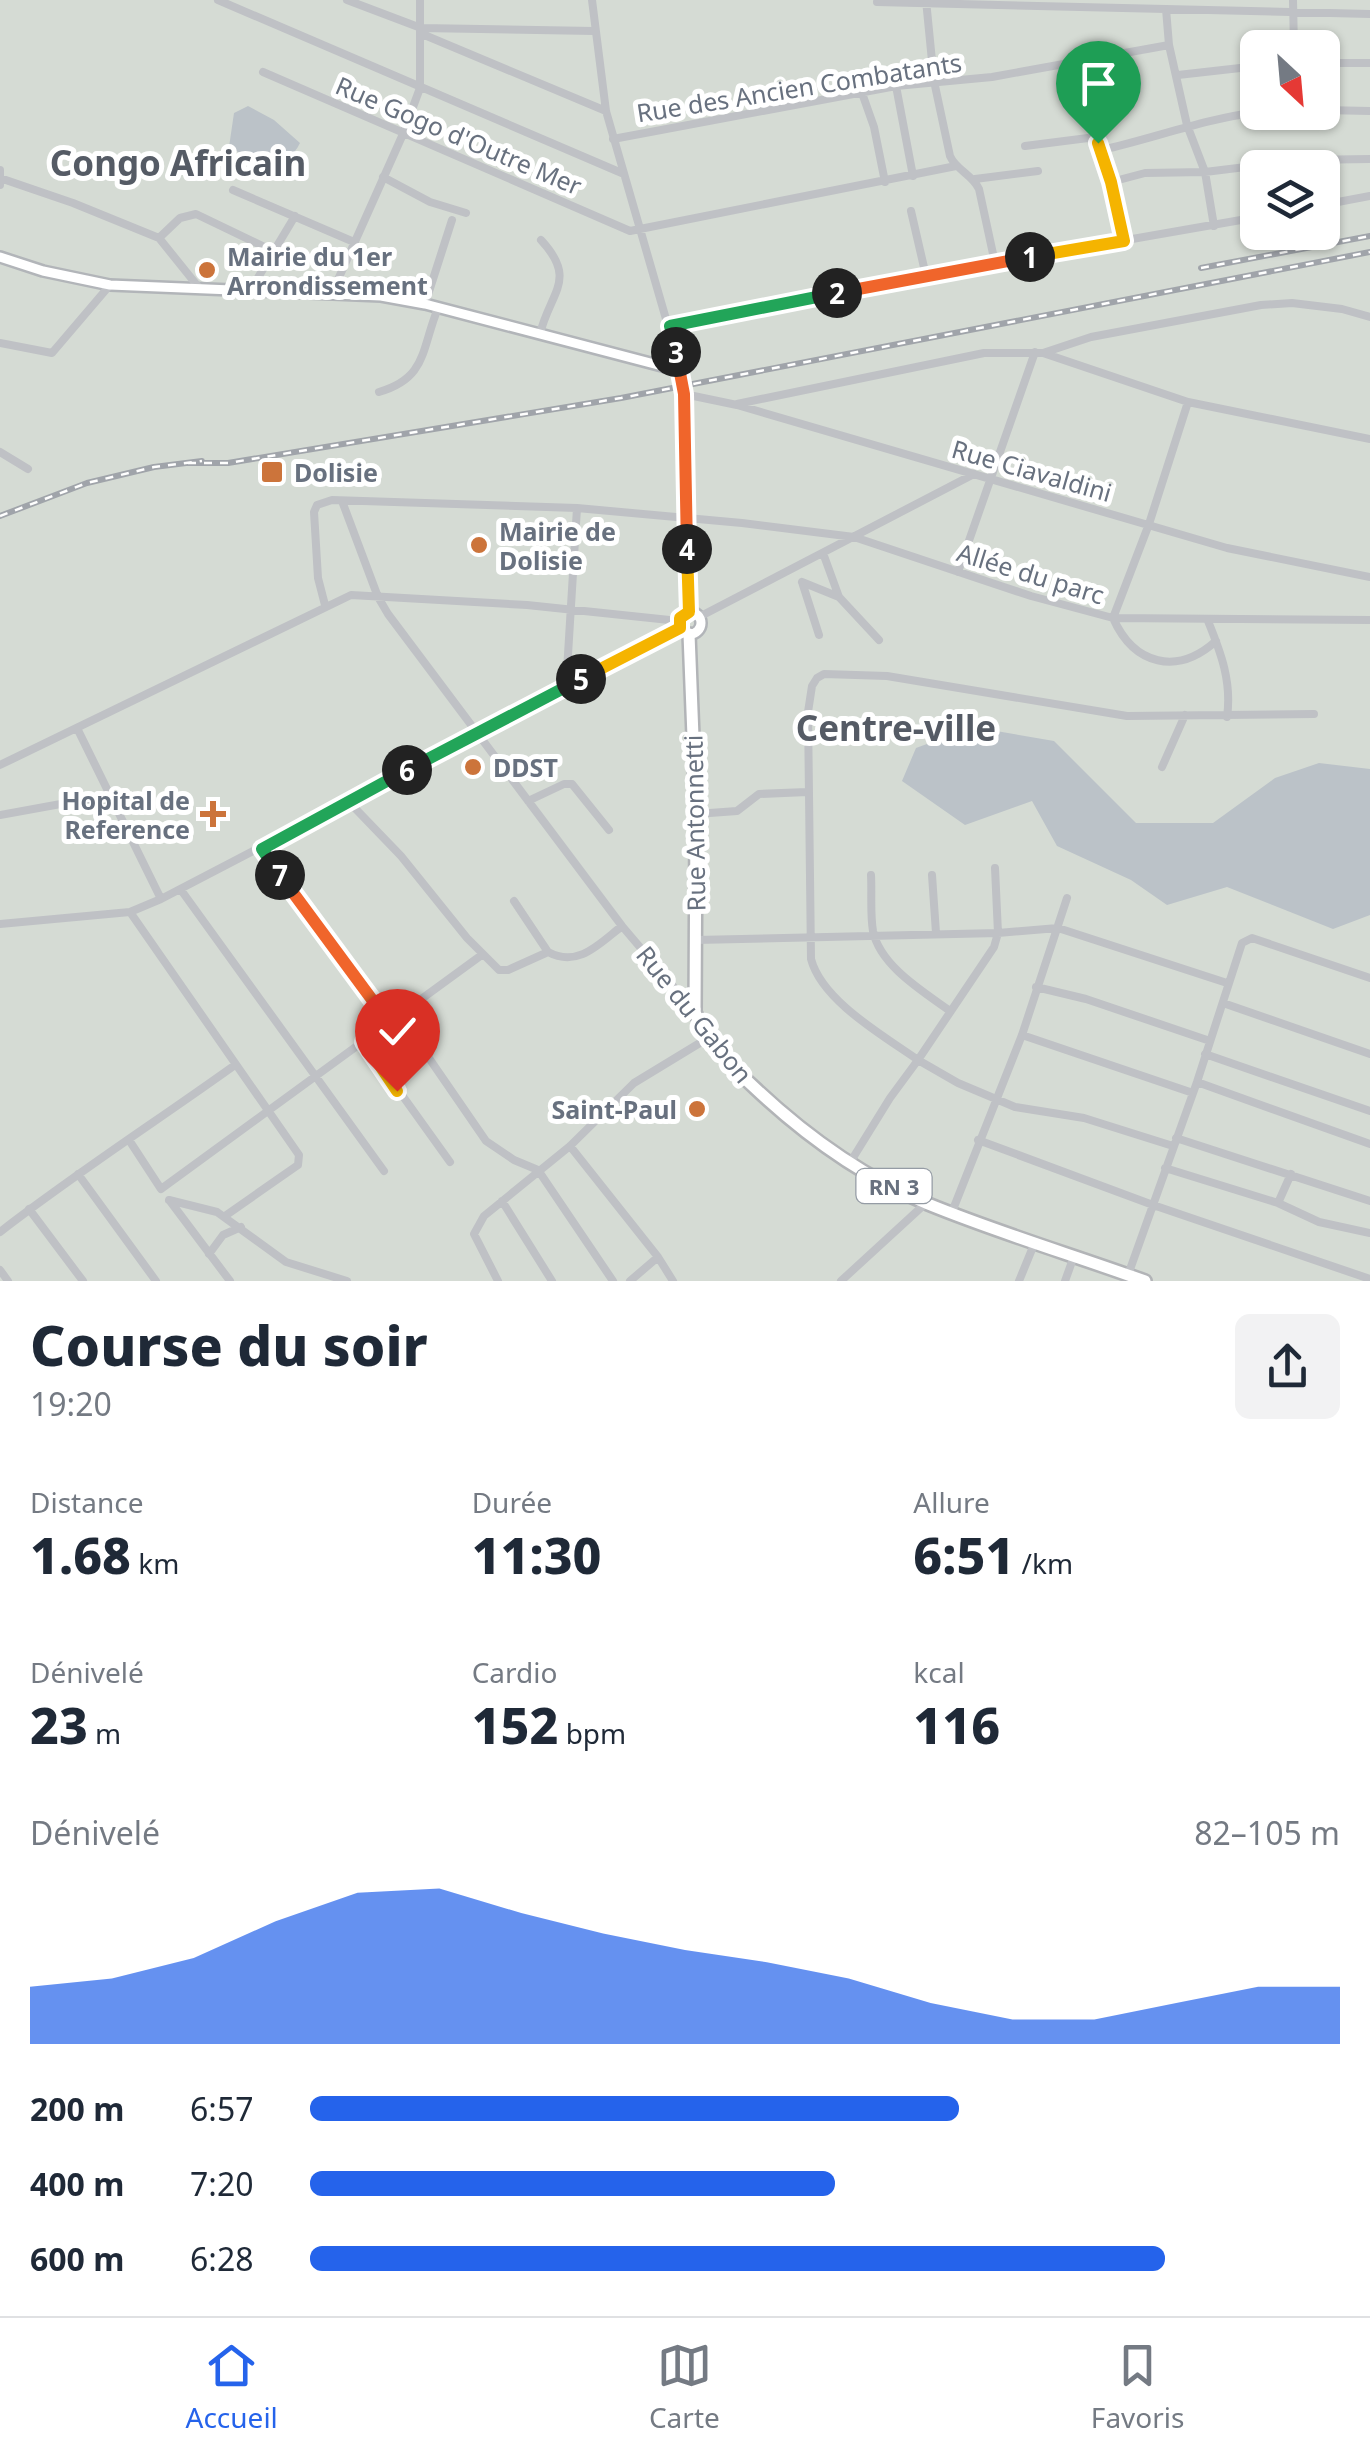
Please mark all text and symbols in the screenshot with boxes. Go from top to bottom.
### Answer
north arrow [1240,30,1340,130]
map controls [1240,30,1340,250]
pin [1056,41,1141,144]
street label: Rue des Ancien Combatants [634,45,964,129]
icon: arrive [1071,56,1126,111]
street label: Rue Gogo d'Outre Mer [331,68,587,202]
district label: Congo Africain [50,139,306,186]
button: layers [1240,150,1340,250]
pin: 1 [1005,232,1055,282]
text: 1 [1022,238,1038,276]
place label: Mairie du 1er Arrondissement [227,239,428,302]
marker: Mairie du 1er Arrondissement [196,259,218,281]
pin: 2 [812,268,862,318]
text: 2 [829,274,845,312]
pin: 3 [651,327,701,377]
text: 3 [668,333,684,371]
street label: Rue Ciavaldini [948,431,1116,509]
place label: Dolisie [294,455,378,489]
marker: Dolisie [259,459,285,485]
place label: Mairie de Dolisie [499,514,616,577]
pin: 4 [662,524,712,574]
text: 4 [679,530,695,568]
marker: Mairie de Dolisie [468,534,490,556]
street label: Allée du parc [953,535,1109,611]
pin: 5 [556,654,606,704]
text: 5 [573,660,589,698]
district label: Centre-ville [796,704,996,751]
street label: Rue Antonnetti [675,734,713,912]
pin: 6 [382,745,432,795]
place label: DDST [493,750,558,784]
text: 6 [399,751,415,789]
marker: DDST [462,756,484,778]
place label: Hopital de Reference [61,783,190,846]
marker: Hopital de Reference [200,801,226,827]
pin: 7 [255,850,305,900]
text: 7 [272,856,288,894]
street label: Rue du Gabon [629,938,761,1090]
pin [355,989,440,1092]
icon: check [370,1004,425,1059]
place label: Saint-Paul [551,1092,677,1126]
marker: Saint-Paul [686,1098,708,1120]
road number: RN 3 [856,1169,932,1203]
text: Course du soir [30,1307,428,1382]
button: share [1235,1314,1340,1419]
text: 19:20 [30,1382,112,1425]
text: Distance [30,1483,143,1521]
text: Durée [472,1483,552,1521]
text: Allure [913,1483,990,1521]
text: 1.68 [30,1521,131,1589]
text: 11:30 [472,1521,602,1589]
text: 6:51 [913,1521,1014,1589]
text: km [131,1544,179,1582]
text: /km [1014,1544,1073,1582]
text: Dénivelé [30,1653,144,1691]
text: Cardio [472,1653,557,1691]
text: kcal [913,1653,965,1691]
text: 23 [30,1691,88,1759]
text: 152 [472,1691,558,1759]
text: 116 [913,1691,1000,1759]
text: m [88,1714,121,1752]
text: bpm [558,1714,626,1752]
text: Dénivelé [30,1811,160,1854]
text: 82–105 m [1194,1811,1340,1854]
text: 200 m [30,2087,124,2130]
text: 6:57 [190,2087,254,2130]
text: 400 m [30,2162,124,2205]
text: 7:20 [190,2162,254,2205]
text: 600 m [30,2237,124,2280]
text: 6:28 [190,2237,254,2280]
tab: Accueil [186,2338,278,2436]
tab: Carte [649,2338,720,2436]
tab: Favoris [1091,2338,1184,2436]

